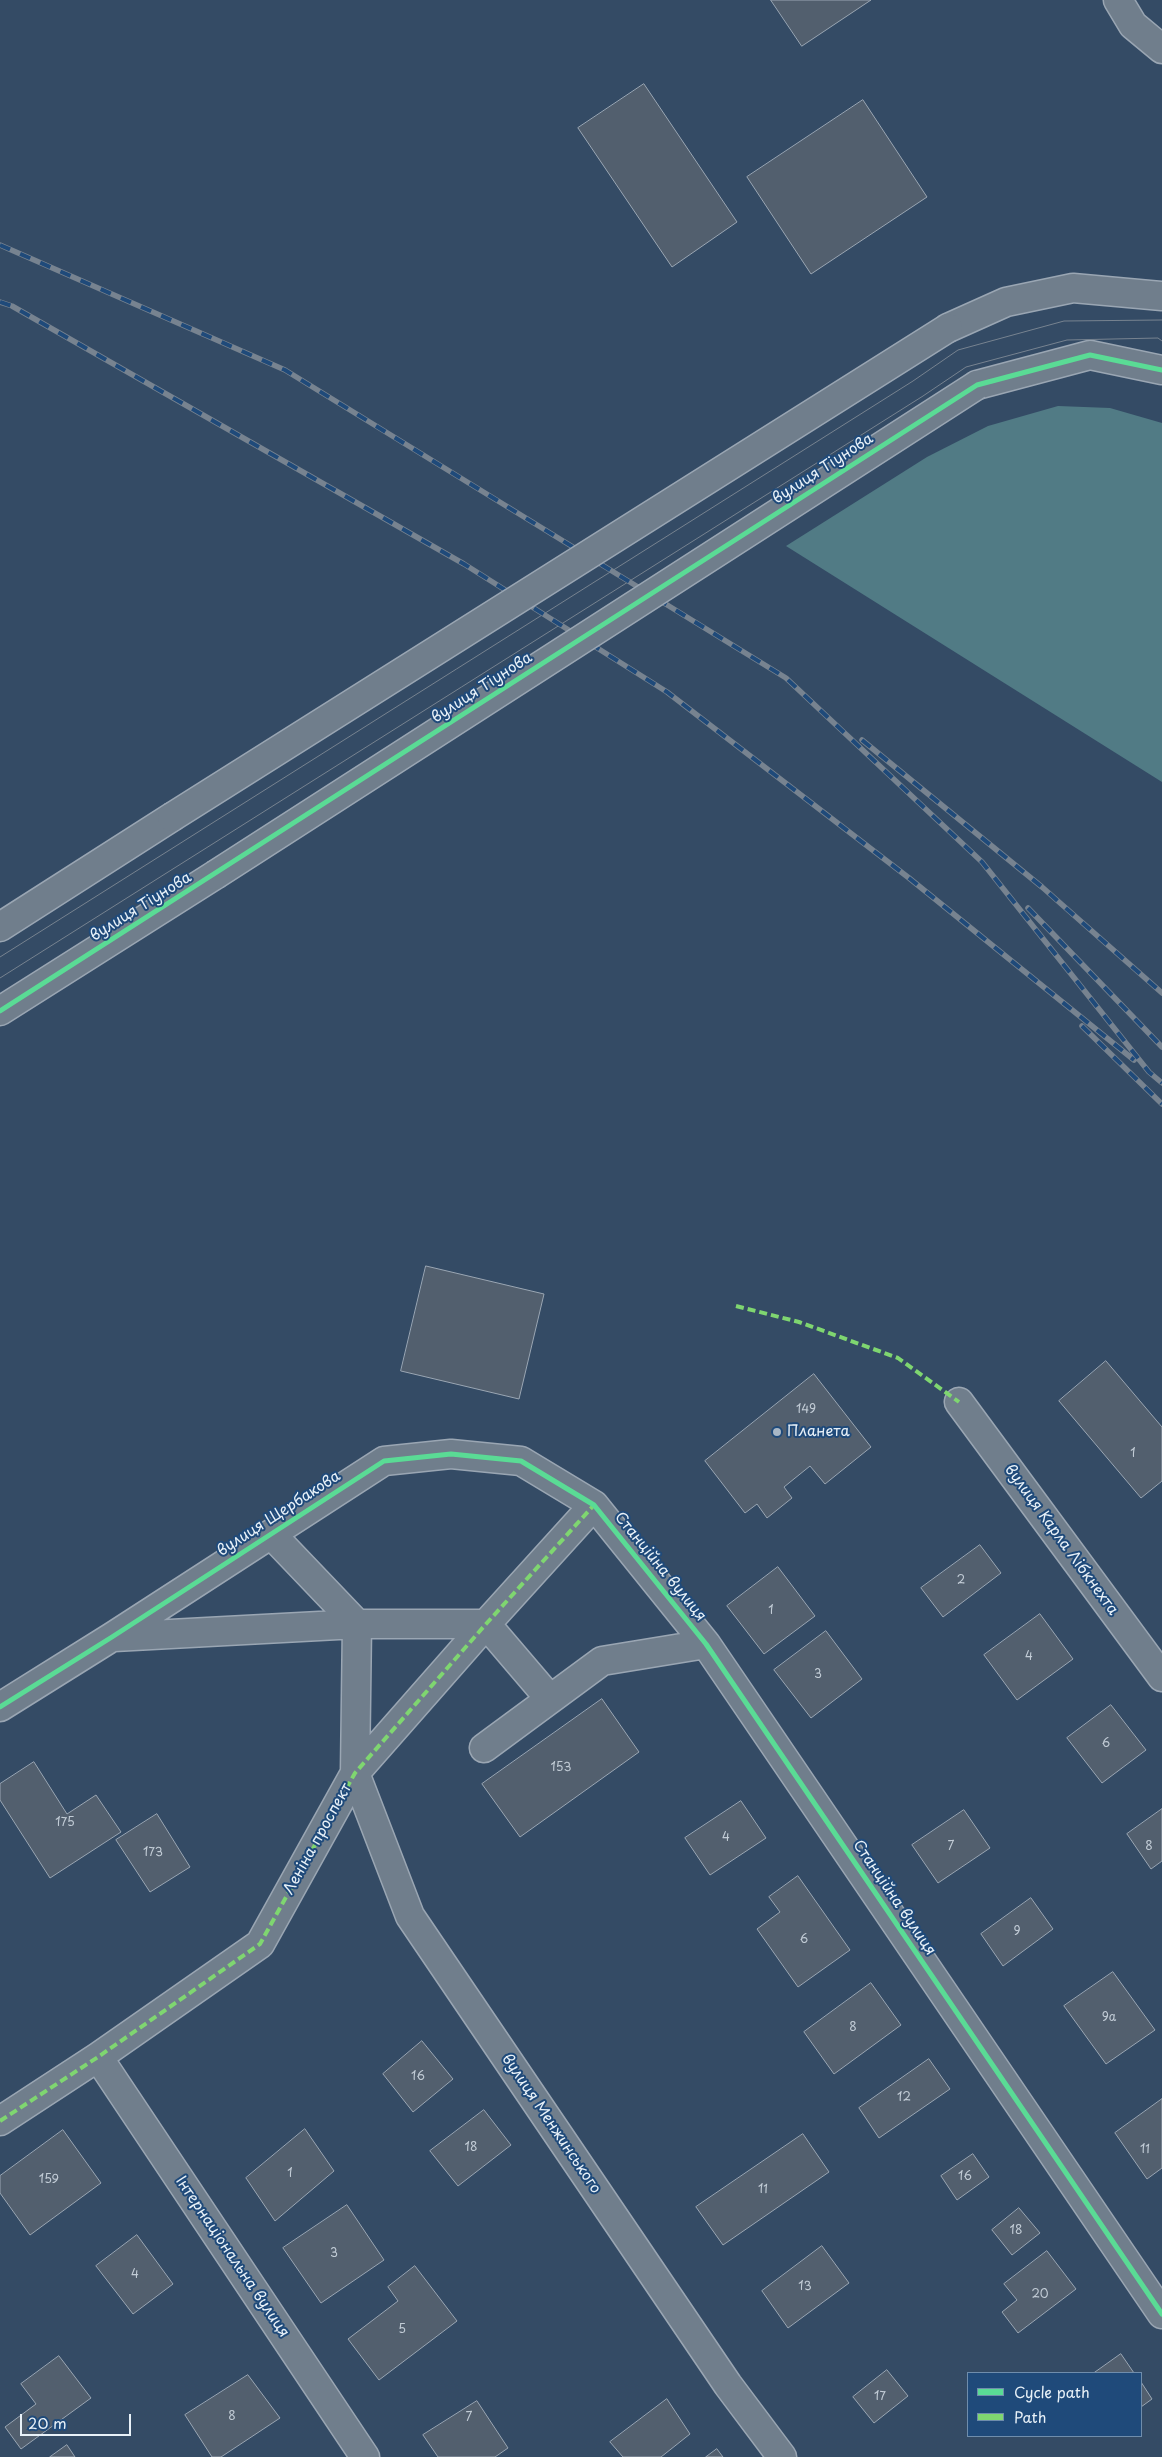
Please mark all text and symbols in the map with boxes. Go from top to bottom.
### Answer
street label: вулиця Тіунова [769,430,877,508]
street label: вулиця Тіунова [428,649,536,727]
street label: вулиця Тіунова [87,869,195,945]
house number: 149 [796,1403,816,1417]
place label: Планета [787,1423,850,1441]
marker: Планета [771,1426,783,1438]
house number: 1 [1130,1447,1136,1461]
street label: вулиця Карла Лібкнехта [1000,1461,1122,1619]
street label: вулиця Щербакова [214,1467,344,1561]
street label: Станційна вулиця [611,1509,709,1625]
house number: 2 [957,1574,965,1588]
house number: 1 [768,1604,774,1618]
house number: 4 [1025,1650,1033,1664]
house number: 3 [814,1668,822,1682]
house number: 6 [1102,1737,1110,1751]
house number: 153 [550,1761,572,1775]
street label: Леніна проспект [280,1780,356,1898]
house number: 175 [55,1816,75,1830]
house number: 4 [722,1831,730,1845]
street label: Станційна вулиця [849,1837,939,1959]
house number: 7 [948,1840,954,1854]
house number: 8 [1145,1840,1153,1854]
house number: 173 [143,1846,163,1860]
house number: 9 [1013,1925,1021,1939]
house number: 6 [800,1933,808,1947]
house number: 9а [1102,2011,1116,2025]
house number: 8 [849,2021,857,2035]
street label: вулиця Менжинського [498,2051,604,2197]
house number: 16 [411,2070,425,2084]
house number: 12 [897,2091,911,2105]
house number: 18 [465,2141,477,2155]
house number: 11 [1140,2143,1150,2157]
house number: 1 [287,2167,293,2181]
house number: 16 [958,2170,972,2184]
house number: 159 [39,2173,59,2187]
street label: Інтернаціональна вулиця [171,2173,293,2341]
house number: 11 [758,2183,768,2197]
house number: 18 [1010,2224,1022,2238]
house number: 3 [330,2247,338,2261]
house number: 4 [131,2268,139,2282]
house number: 13 [798,2280,812,2294]
house number: 20 [1031,2288,1049,2302]
house number: 5 [398,2323,406,2337]
legend [967,2372,1142,2437]
text: Cycle path [1014,2380,1090,2403]
house number: 17 [874,2390,886,2404]
scale bar [22,2404,134,2436]
text: Path [1014,2405,1046,2428]
house number: 8 [228,2410,236,2424]
text: 20 m [28,2411,67,2434]
house number: 7 [466,2411,472,2425]

